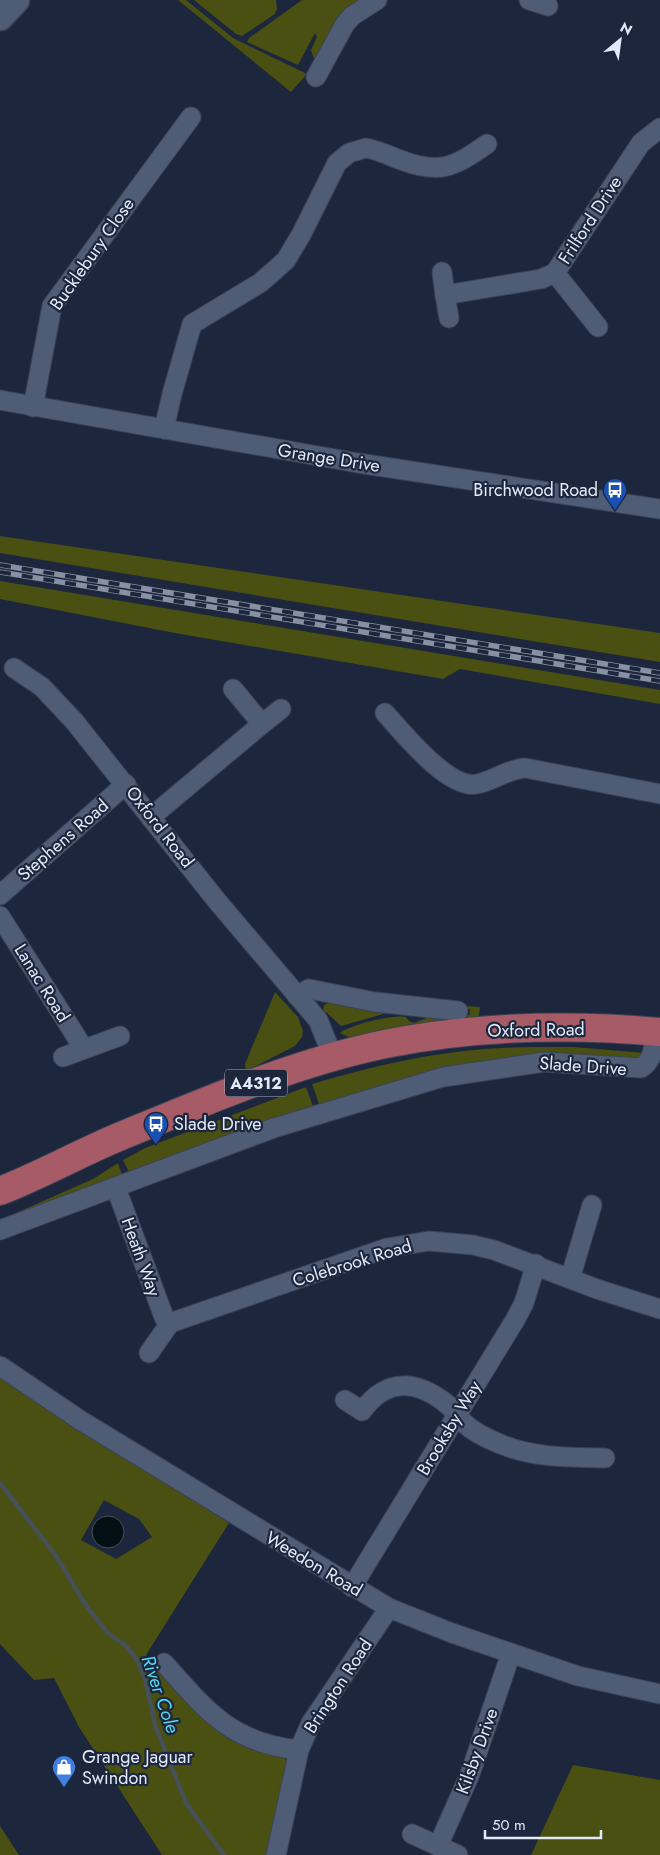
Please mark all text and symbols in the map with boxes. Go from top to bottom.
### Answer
north arrow [595,15,645,65]
text: N [617,17,636,40]
street label: Frilford Drive [552,171,628,269]
street label: Bucklebury Close [43,192,141,316]
street label: Grange Drive [276,437,382,479]
place label: Birchwood Road [473,477,598,503]
bus stop icon: Birchwood Road [602,477,628,511]
street label: Oxford Road [120,781,200,873]
street label: Stephens Road [12,793,114,887]
street label: Lanac Road [8,939,76,1027]
street label: Oxford Road [487,1016,585,1044]
street label: Slade Drive [538,1050,628,1082]
road number: A4312 [225,1070,287,1096]
bus stop icon: Slade Drive [143,1111,169,1145]
place label: Slade Drive [174,1111,262,1137]
street label: Heath Way [115,1214,167,1300]
street label: Colebrook Road [289,1233,415,1293]
street label: Brooksby Way [410,1376,488,1480]
street label: Weedon Road [261,1525,367,1603]
street label: Brington Road [298,1633,378,1739]
water label: River Cole [135,1652,187,1737]
street label: Kilsby Drive [449,1704,505,1798]
place label: Grange Jaguar Swindon [82,1744,194,1791]
shop icon: Grange Jaguar Swindon [51,1754,77,1788]
scale bar [485,1808,601,1840]
text: 50 m [492,1814,526,1836]

